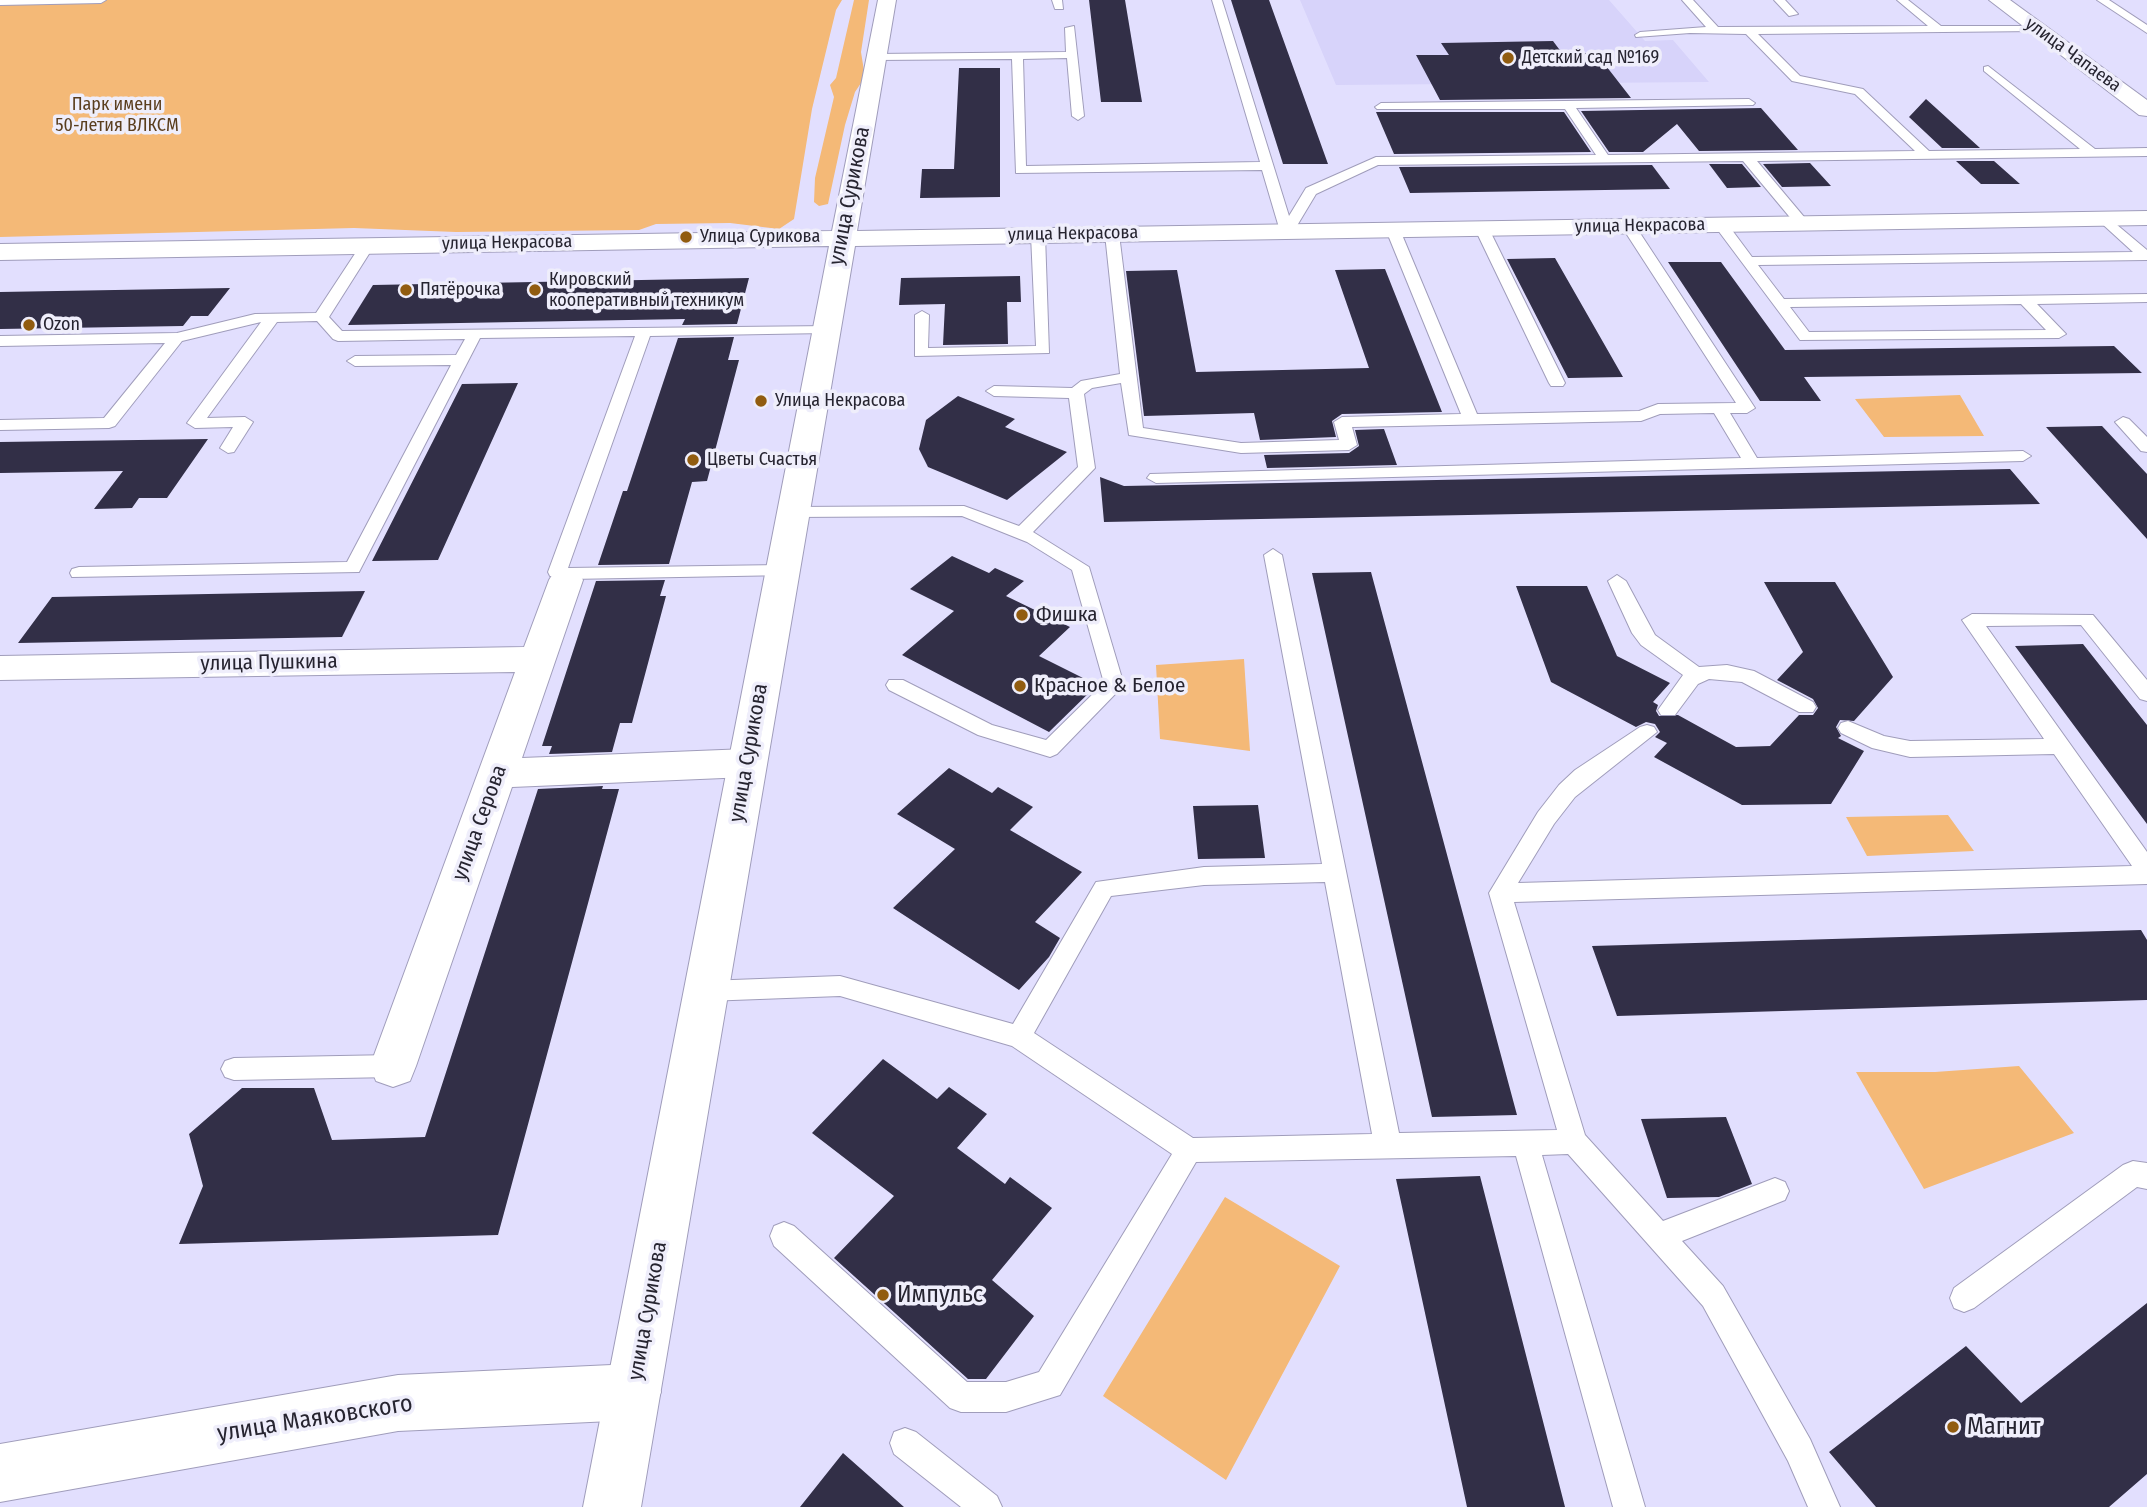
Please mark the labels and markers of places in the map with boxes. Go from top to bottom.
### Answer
place label: Детский сад №169 [1522,47,1659,69]
marker: Детский сад №169 [1500,50,1516,66]
place label: Улица Сурикова [700,226,820,248]
marker: Улица Сурикова [678,229,694,245]
place label: Кировский кооперативный техникум [549,269,744,312]
place label: Пятёрочка [420,279,500,301]
marker: Пятёрочка [398,282,414,298]
marker: Кировский кооперативный техникум [527,282,543,298]
place label: Ozon [43,314,80,336]
marker: Ozon [21,317,37,333]
place label: Улица Некрасова [775,390,905,412]
marker: Улица Некрасова [753,393,769,409]
place label: Цветы Счастья [707,449,817,471]
marker: Цветы Счастья [685,452,701,468]
place label: Фишка [1036,602,1098,628]
marker: Фишка [1014,607,1030,623]
place label: Красное & Белое [1034,673,1185,699]
marker: Красное & Белое [1012,678,1028,694]
place label: Импульс [897,1281,983,1309]
marker: Импульс [875,1287,891,1303]
place label: Магнит [1967,1413,2041,1441]
marker: Магнит [1945,1419,1961,1435]

